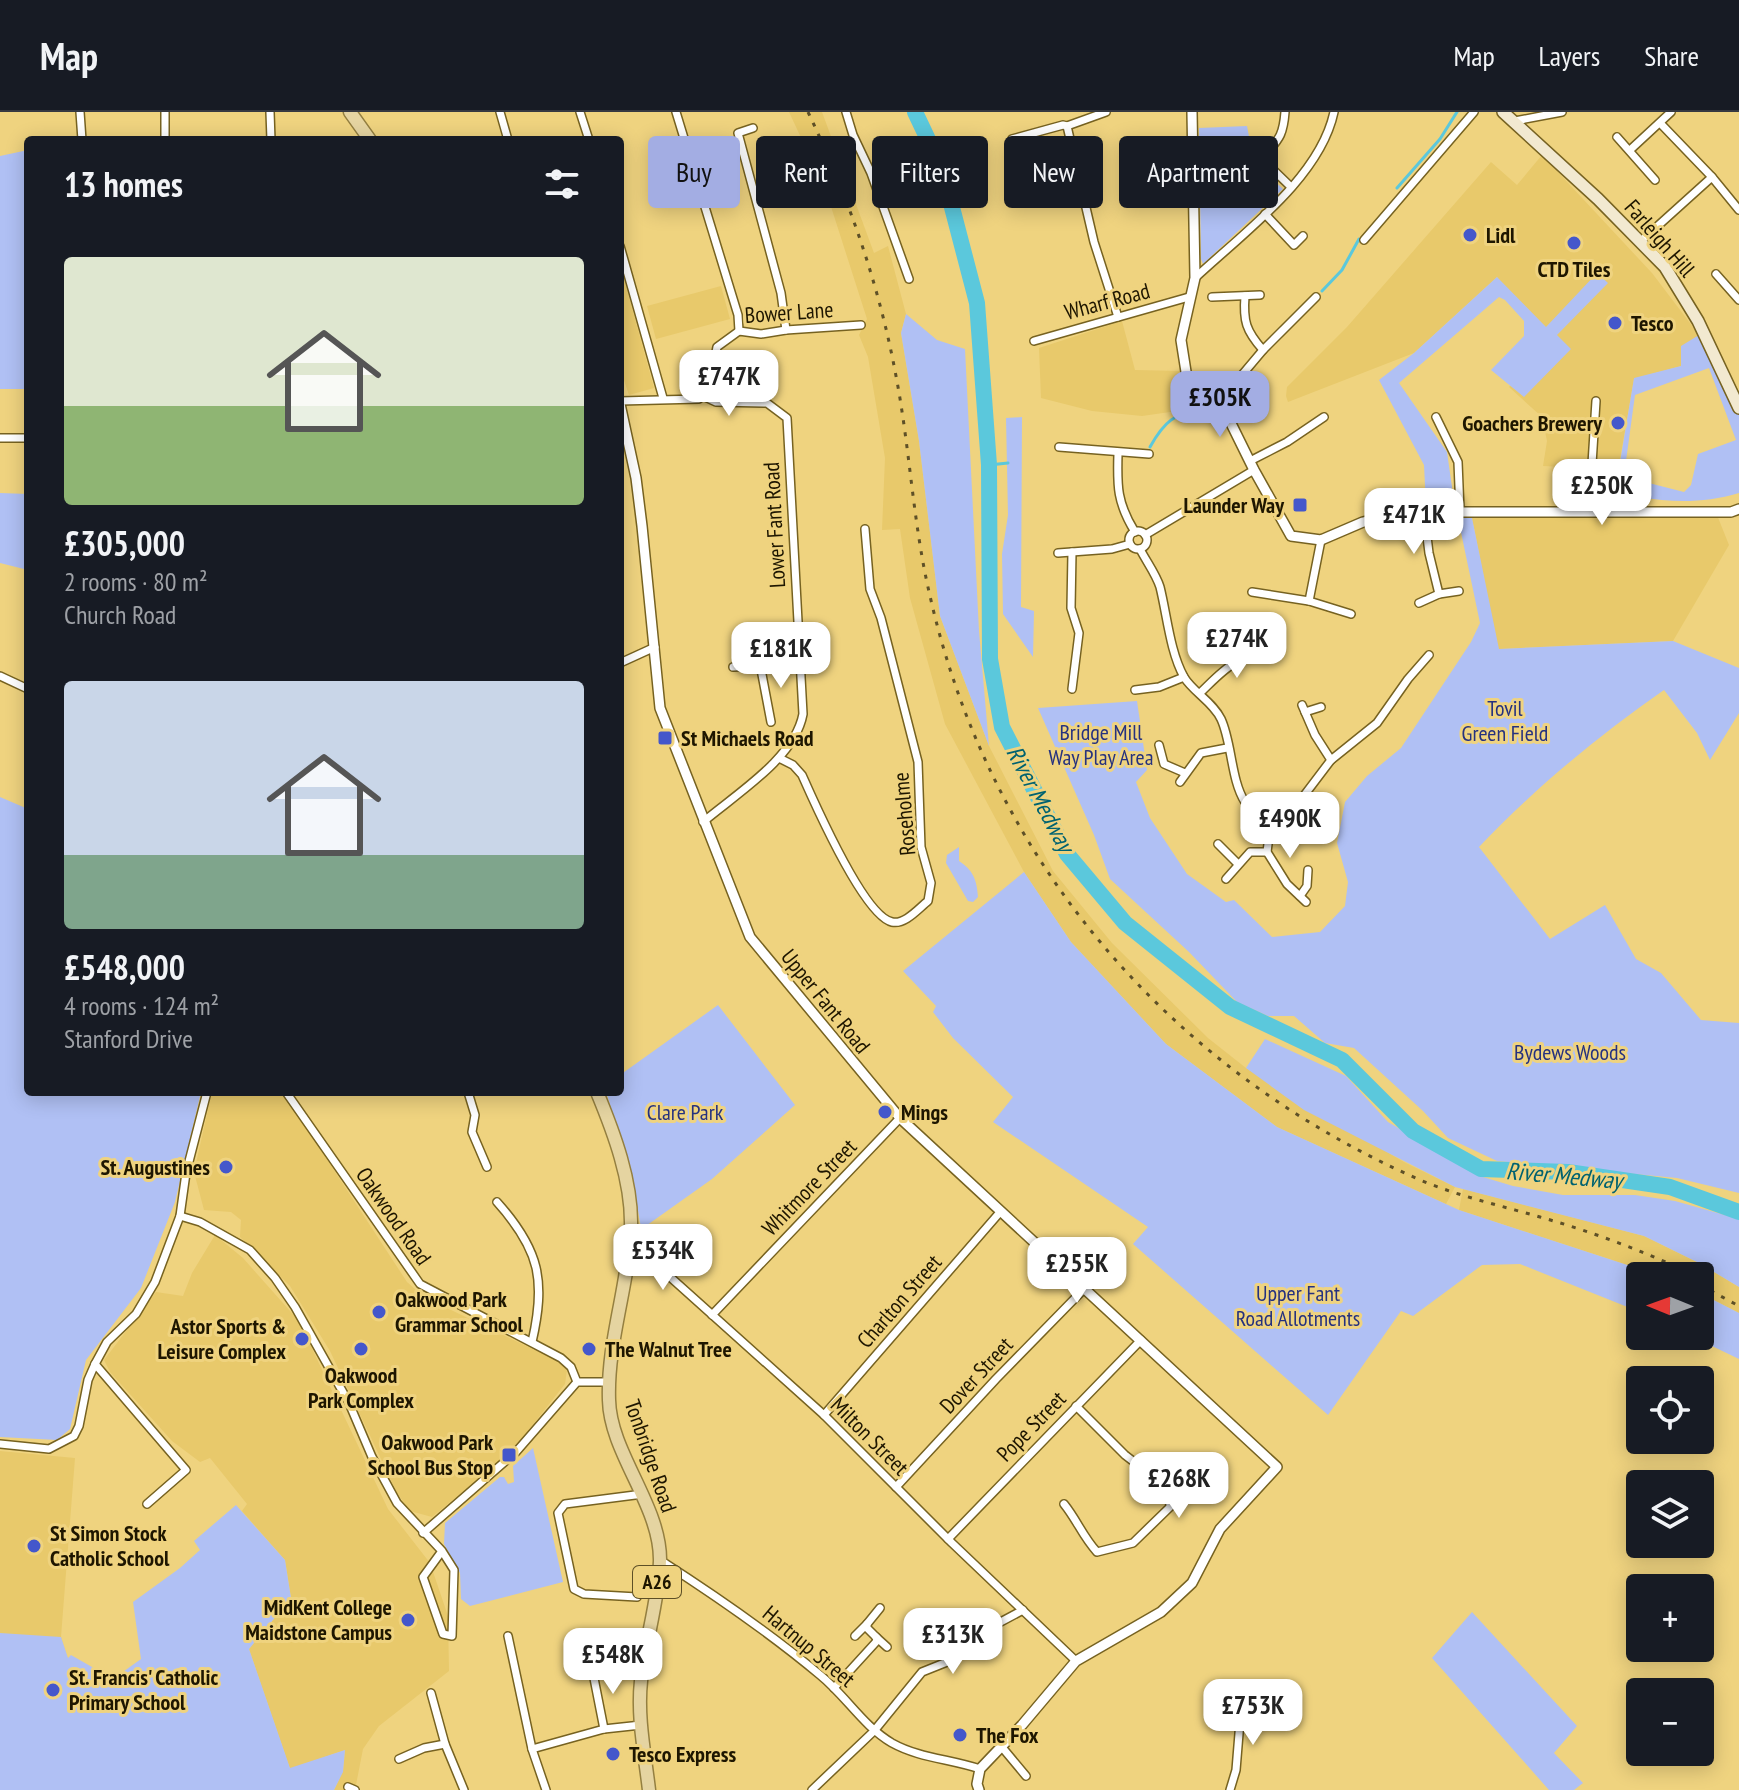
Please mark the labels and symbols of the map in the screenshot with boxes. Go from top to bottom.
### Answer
street label: Farleigh Hill [1619,194,1702,283]
place label: Lidl [1486,221,1516,249]
marker: Lidl [1461,226,1479,244]
marker: CTD Tiles [1565,234,1583,252]
place label: CTD Tiles [1538,255,1611,283]
street label: Wharf Road [1061,276,1153,326]
street label: Bower Lane [744,295,834,329]
place label: Tesco [1631,309,1674,337]
marker: Tesco [1606,314,1624,332]
pin: £747K [673,350,785,418]
pin: £305K [1164,371,1276,439]
place label: Goachers Brewery [1462,409,1603,437]
marker: Goachers Brewery [1609,414,1627,432]
pin: £250K [1546,459,1658,527]
street label: Lower Fant Road [757,461,791,589]
pin: £471K [1358,488,1470,556]
place label: Launder Way [1183,491,1285,519]
marker: Launder Way [1291,496,1309,514]
pin: £274K [1181,612,1293,680]
pin: £181K [725,622,837,690]
park label: Tovil Green Field [1462,694,1548,747]
park label: Bridge Mill Way Play Area [1048,718,1154,771]
place label: St Michaels Road [681,724,814,752]
marker: St Michaels Road [656,729,674,747]
water label: River Medway [1000,740,1083,860]
street label: Roseholme [886,771,922,857]
pin: £490K [1234,792,1346,860]
street label: Upper Fant Road [775,943,877,1059]
park label: Bydews Woods [1514,1038,1626,1066]
park label: Clare Park [647,1098,724,1126]
place label: Mings [901,1098,948,1126]
marker: Mings [876,1103,894,1121]
street label: Whitmore Street [756,1133,862,1241]
place label: St. Augustines [100,1153,210,1181]
water label: River Medway [1505,1155,1626,1196]
marker: St. Augustines [217,1158,235,1176]
street label: Oakwood Road [350,1162,438,1270]
pin: £534K [607,1224,719,1292]
pin: £255K [1021,1237,1133,1305]
street label: Charlton Street [851,1248,947,1354]
north arrow [1626,1262,1714,1350]
park label: Upper Fant Road Allotments [1236,1279,1360,1332]
place label: Oakwood Park Grammar School [395,1285,524,1338]
marker: Oakwood Park Grammar School [370,1303,388,1321]
place label: Astor Sports & Leisure Complex [158,1312,286,1365]
marker: Astor Sports & Leisure Complex [293,1330,311,1348]
street label: Dover Street [933,1331,1019,1419]
place label: The Walnut Tree [605,1335,732,1363]
marker: Oakwood Park Complex [352,1340,370,1358]
marker: The Walnut Tree [580,1340,598,1358]
place label: Oakwood Park Complex [308,1361,414,1414]
street label: Pope Street [990,1385,1072,1467]
street label: Milton Street [825,1391,915,1481]
street label: Tonbridge Road [619,1396,683,1516]
place label: Oakwood Park School Bus Stop [368,1428,494,1481]
marker: Oakwood Park School Bus Stop [500,1446,518,1464]
pin: £268K [1123,1452,1235,1520]
place label: St Simon Stock Catholic School [50,1519,170,1572]
marker: St Simon Stock Catholic School [25,1537,43,1555]
road number: A26 [633,1566,681,1598]
place label: MidKent College Maidstone Campus [245,1593,392,1646]
street label: Hartnup Street [757,1599,861,1693]
pin: £313K [897,1608,1009,1676]
marker: MidKent College Maidstone Campus [399,1611,417,1629]
pin: £548K [557,1628,669,1696]
place label: St. Francis' Catholic Primary School [69,1663,219,1716]
pin: £753K [1197,1679,1309,1747]
marker: St. Francis' Catholic Primary School [44,1681,62,1699]
place label: The Fox [976,1721,1039,1749]
marker: The Fox [951,1726,969,1744]
place label: Tesco Express [629,1740,736,1768]
marker: Tesco Express [604,1745,622,1763]

